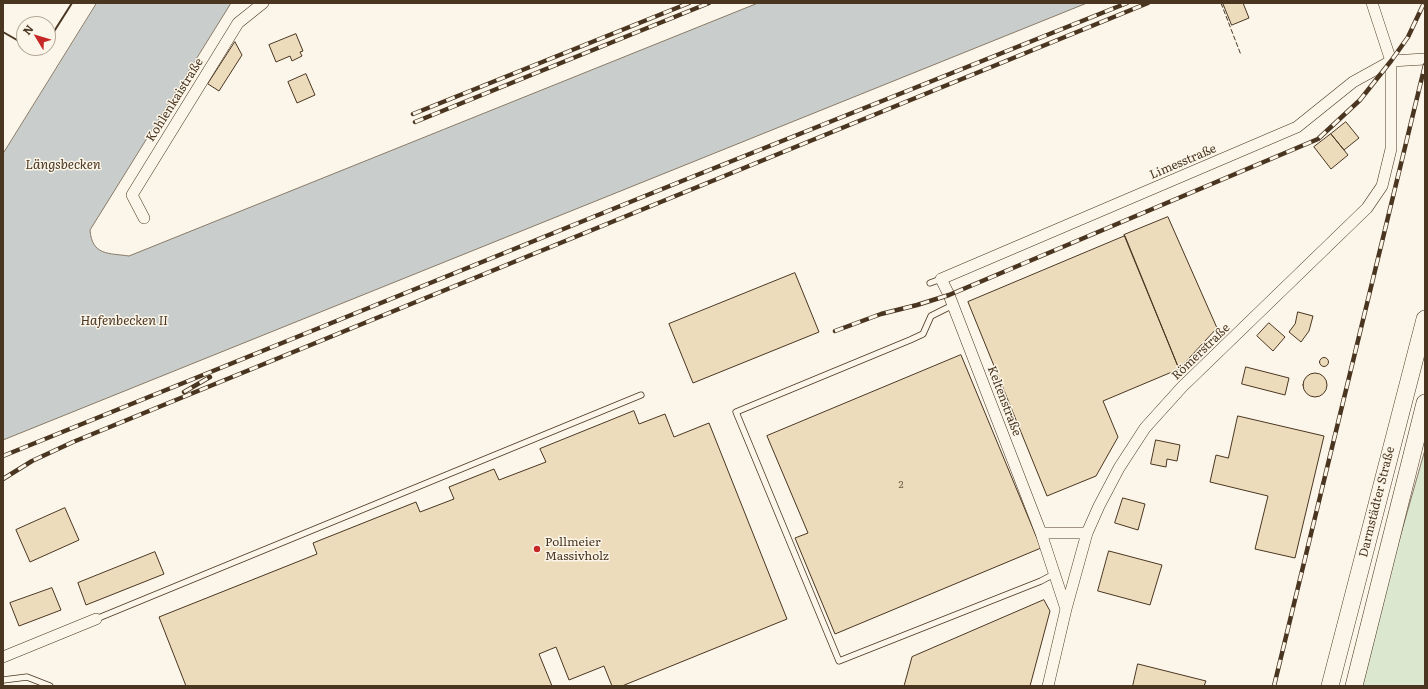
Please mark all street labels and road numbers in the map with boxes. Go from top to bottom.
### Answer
street label: Kohlenkaistraße [144,56,206,144]
street label: Limesstraße [1147,141,1219,183]
street label: Römerstraße [1169,321,1233,383]
street label: Keltenstraße [984,364,1024,438]
street label: Darmstädter Straße [1356,445,1398,559]

